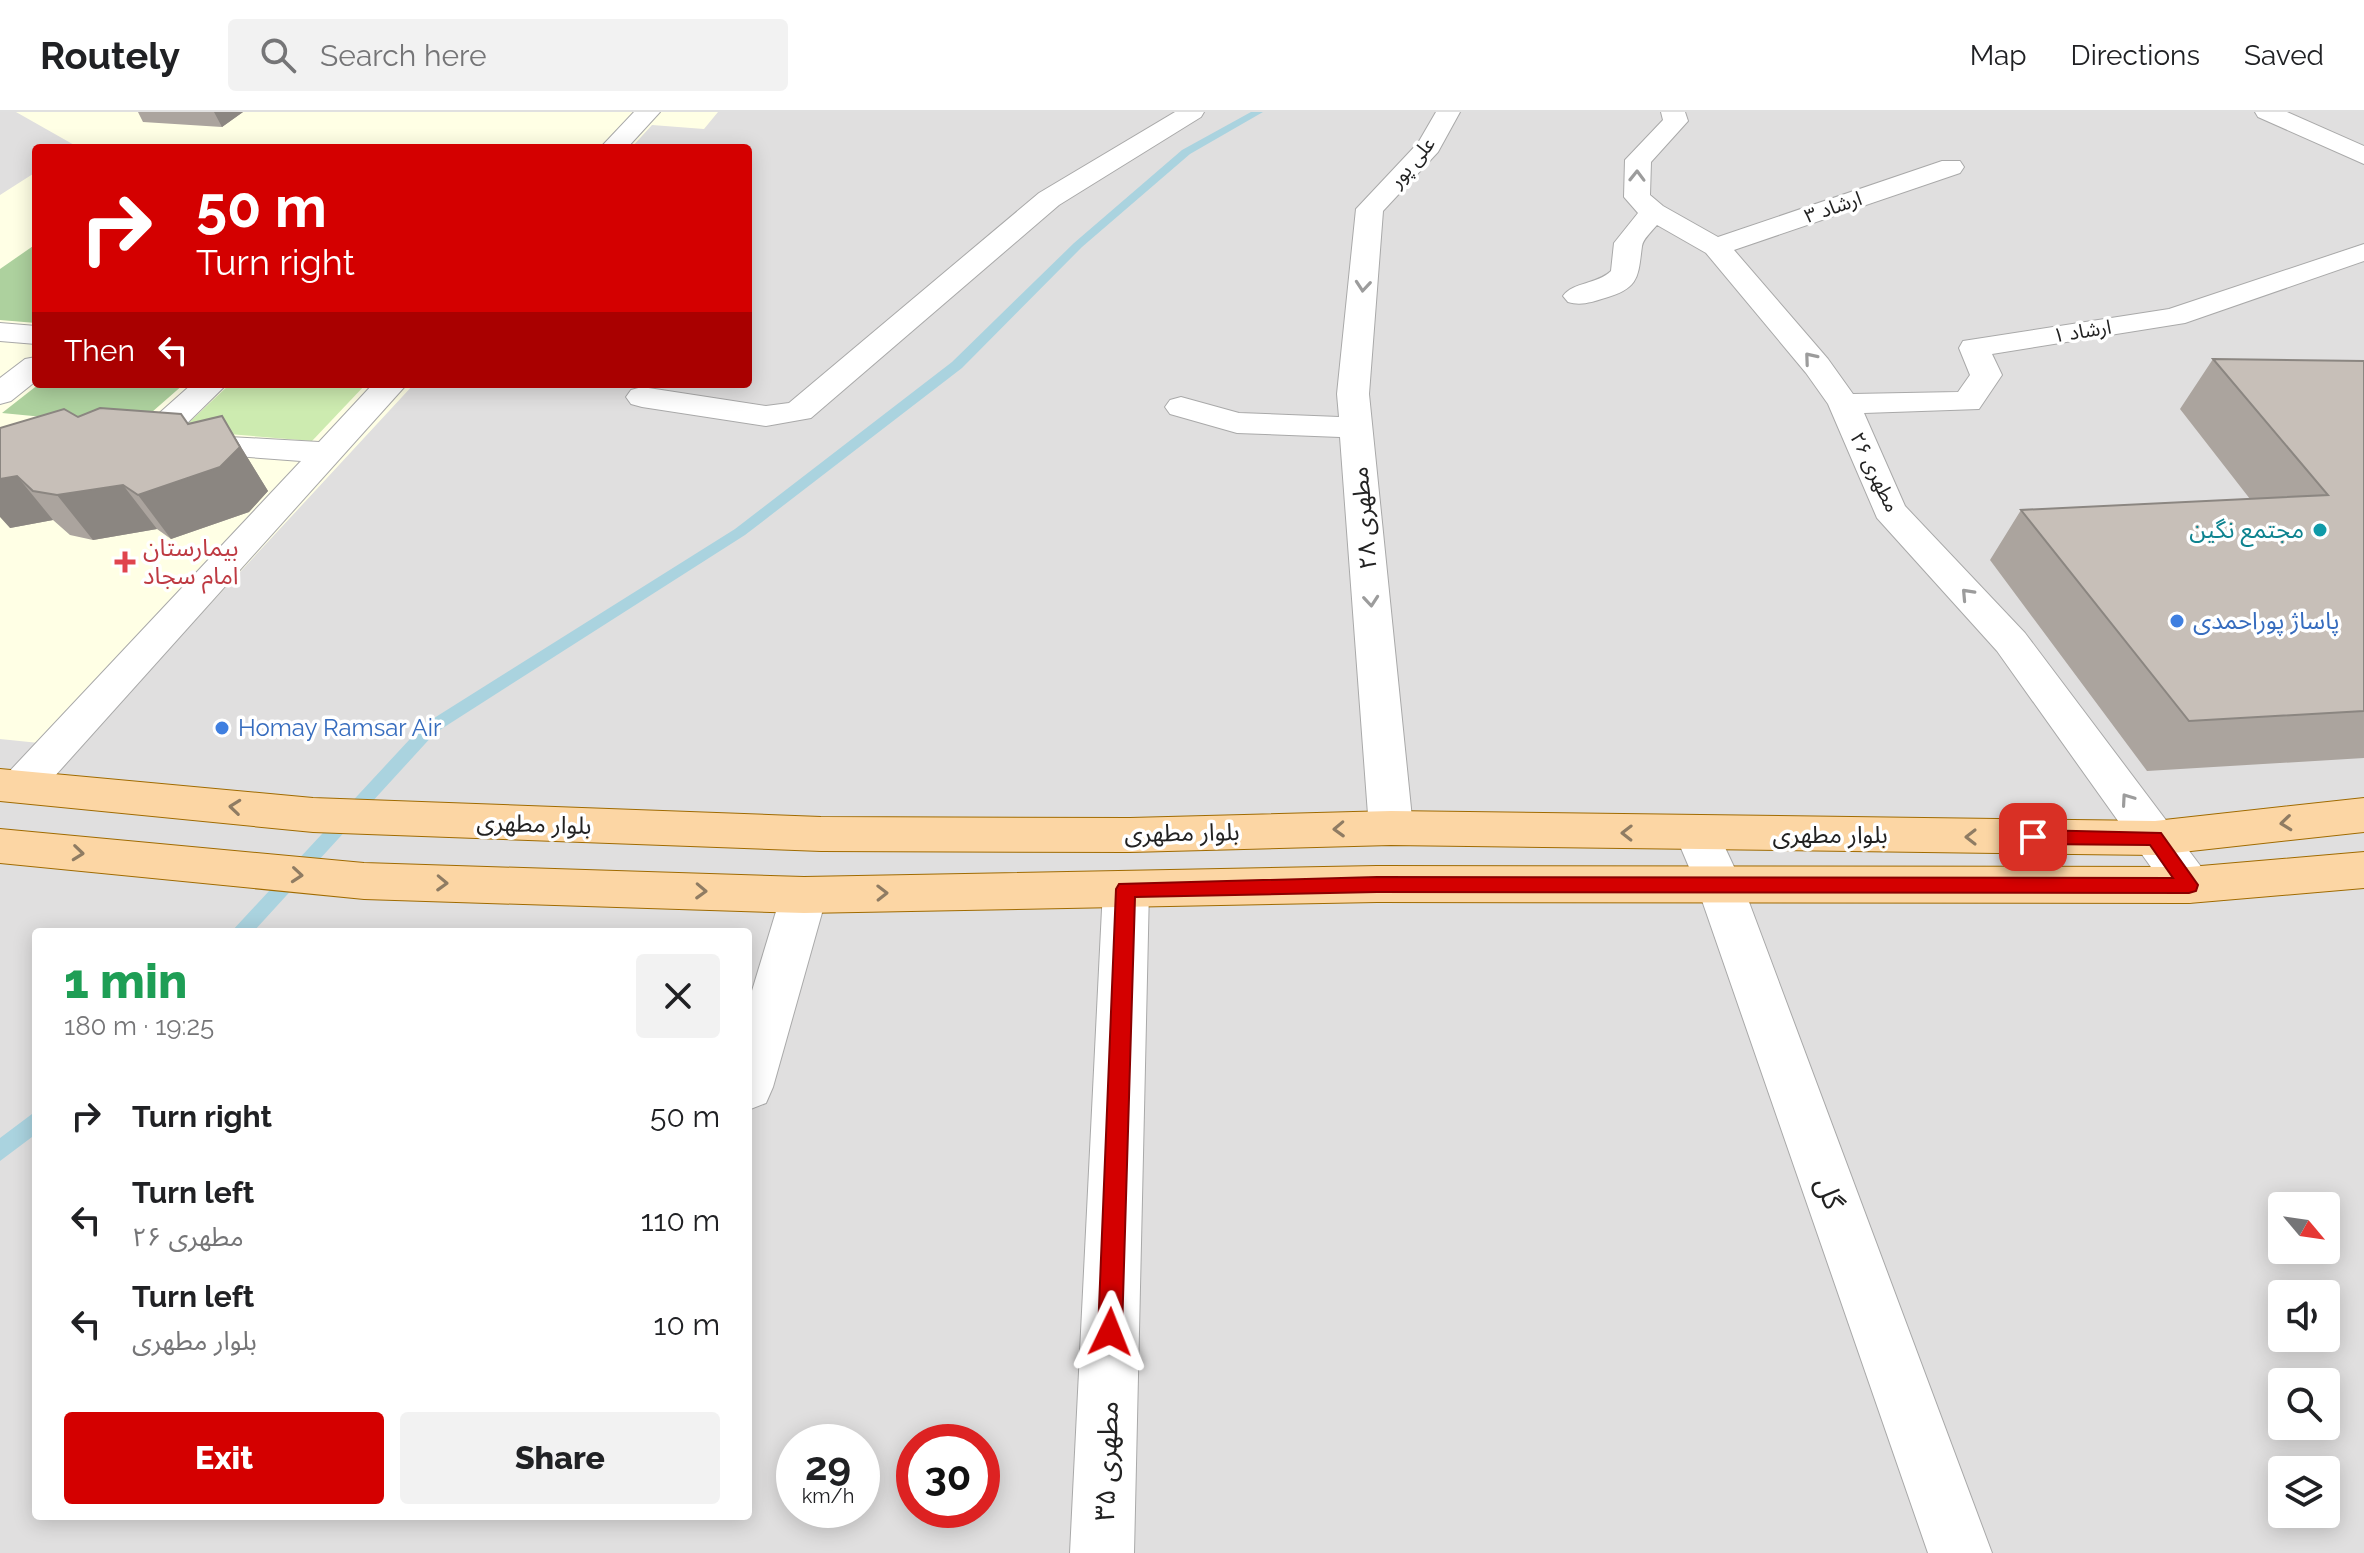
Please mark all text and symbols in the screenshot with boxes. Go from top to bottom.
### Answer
search box [228,19,788,91]
text: Routely [40,33,180,78]
icon: search [256,33,300,77]
text: Search here [320,38,487,73]
text: Map [1970,39,2027,72]
text: Directions [2071,39,2200,72]
text: Saved [2244,39,2324,72]
street label: علی پور [1383,132,1441,194]
one-way arrow [1629,169,1646,182]
text: 50 m [196,174,327,240]
icon: right [64,176,168,280]
street label: ارشاد ۳ [1801,186,1865,228]
text: Turn right [196,241,355,283]
one-way arrow [1355,280,1372,293]
street label: ارشاد ۱ [2051,315,2113,347]
icon: left [151,328,195,372]
text: Then [64,333,135,368]
one-way arrow [1805,352,1820,367]
street label: مطهری ۲۶ [1845,428,1905,516]
street label: مطهری ۲۸ [1345,465,1382,571]
place label: مجتمع نگین [2189,515,2304,547]
marker: مجتمع نگین [2311,521,2329,539]
place label: بیمارستان امام سجاد [143,533,239,594]
marker: بیمارستان امام سجاد [114,551,136,573]
one-way arrow [1963,589,1977,604]
one-way arrow [1362,595,1379,608]
place label: پاساژ پوراحمدی [2193,606,2339,636]
marker: پاساژ پوراحمدی [2168,612,2186,630]
place label: Homay Ramsar Air [238,713,442,742]
marker: Homay Ramsar Air [213,719,231,737]
one-way arrow [2122,793,2137,807]
one-way arrow [228,799,241,816]
pin [1999,803,2067,871]
street label: بلوار مطهری [476,807,592,840]
icon: arrive [2011,815,2055,859]
one-way arrow [2280,815,2293,832]
street label: بلوار مطهری [1124,817,1240,848]
street label: بلوار مطهری [1772,820,1888,849]
one-way arrow [1332,821,1345,838]
one-way arrow [1620,824,1633,842]
one-way arrow [1964,828,1977,845]
one-way arrow [72,845,85,862]
one-way arrow [291,866,304,883]
one-way arrow [436,875,449,892]
one-way arrow [695,883,708,900]
one-way arrow [876,885,889,902]
text: 1 min [64,953,187,1009]
button: close [636,954,720,1038]
text: 180 m · 19:25 [64,1011,214,1041]
icon: right [64,1094,108,1138]
text: Turn right [132,1099,272,1134]
text: 50 m [650,1099,720,1134]
street label: گل [1809,1172,1851,1214]
text: Turn left [132,1175,254,1210]
north arrow [2268,1192,2340,1264]
map controls [2268,1192,2340,1528]
icon: left [64,1198,108,1242]
text: 110 m [641,1203,720,1238]
text: مطهری ۲۶ [132,1222,244,1252]
text: Turn left [132,1279,254,1314]
button: sound [2268,1280,2340,1352]
position arrow [1068,1290,1152,1374]
icon: left [64,1302,108,1346]
text: 10 m [654,1307,720,1342]
text: بلوار مطهری [132,1326,257,1356]
button: search [2268,1368,2340,1440]
street label: مطهری ۳۵ [1088,1400,1125,1522]
button: Exit [64,1412,384,1504]
button: Share [400,1412,720,1504]
speed limit sign: 30 [896,1424,1000,1528]
text: 29 [805,1442,851,1489]
button: layers [2268,1456,2340,1528]
text: km/h [802,1484,854,1508]

